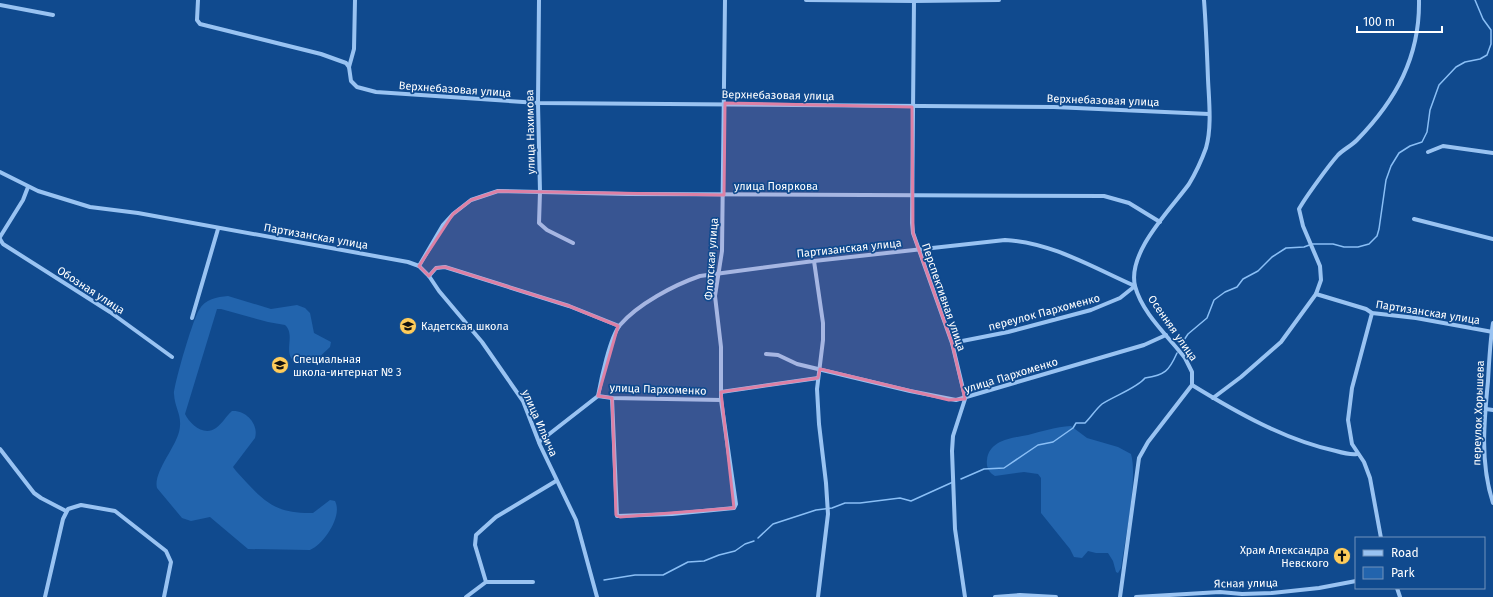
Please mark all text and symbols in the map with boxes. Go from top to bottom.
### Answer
scale bar [1357,8,1442,34]
text: 100 m [1363,15,1395,29]
street label: Верхнебазовая улица [398,79,512,100]
street label: Верхнебазовая улица [721,88,835,103]
street label: улица Нахимова [523,89,538,175]
street label: Верхнебазовая улица [1046,92,1160,109]
street label: улица Пояркова [734,180,818,193]
street label: Флотская улица [702,217,721,301]
street label: Партизанская улица [263,221,369,252]
street label: Партизанская улица [796,237,902,260]
street label: Перспективная улица [919,241,968,353]
street label: Обозная улица [55,264,127,317]
street label: переулок Пархоменко [987,291,1101,334]
street label: Осенняя улица [1145,293,1200,364]
street label: Партизанская улица [1375,298,1481,327]
school or university icon: Кадетская школа [398,316,418,336]
place label: Кадетская школа [421,320,509,333]
place label: Специальная школа-интернат № 3 [293,353,402,379]
school or university icon: Специальная школа-интернат № 3 [270,355,290,375]
street label: улица Пархоменко [963,355,1059,396]
street label: переулок Хорышева [1470,360,1487,466]
street label: улица Пархоменко [609,381,707,398]
street label: улица Ильича [519,388,560,459]
legend [1355,537,1485,589]
place label: Храм Александра Невского [1240,544,1329,570]
church icon: Храм Александра Невского [1332,546,1352,566]
text: Road [1391,546,1419,560]
text: Park [1391,566,1415,580]
street label: Ясная улица [1214,576,1278,591]

